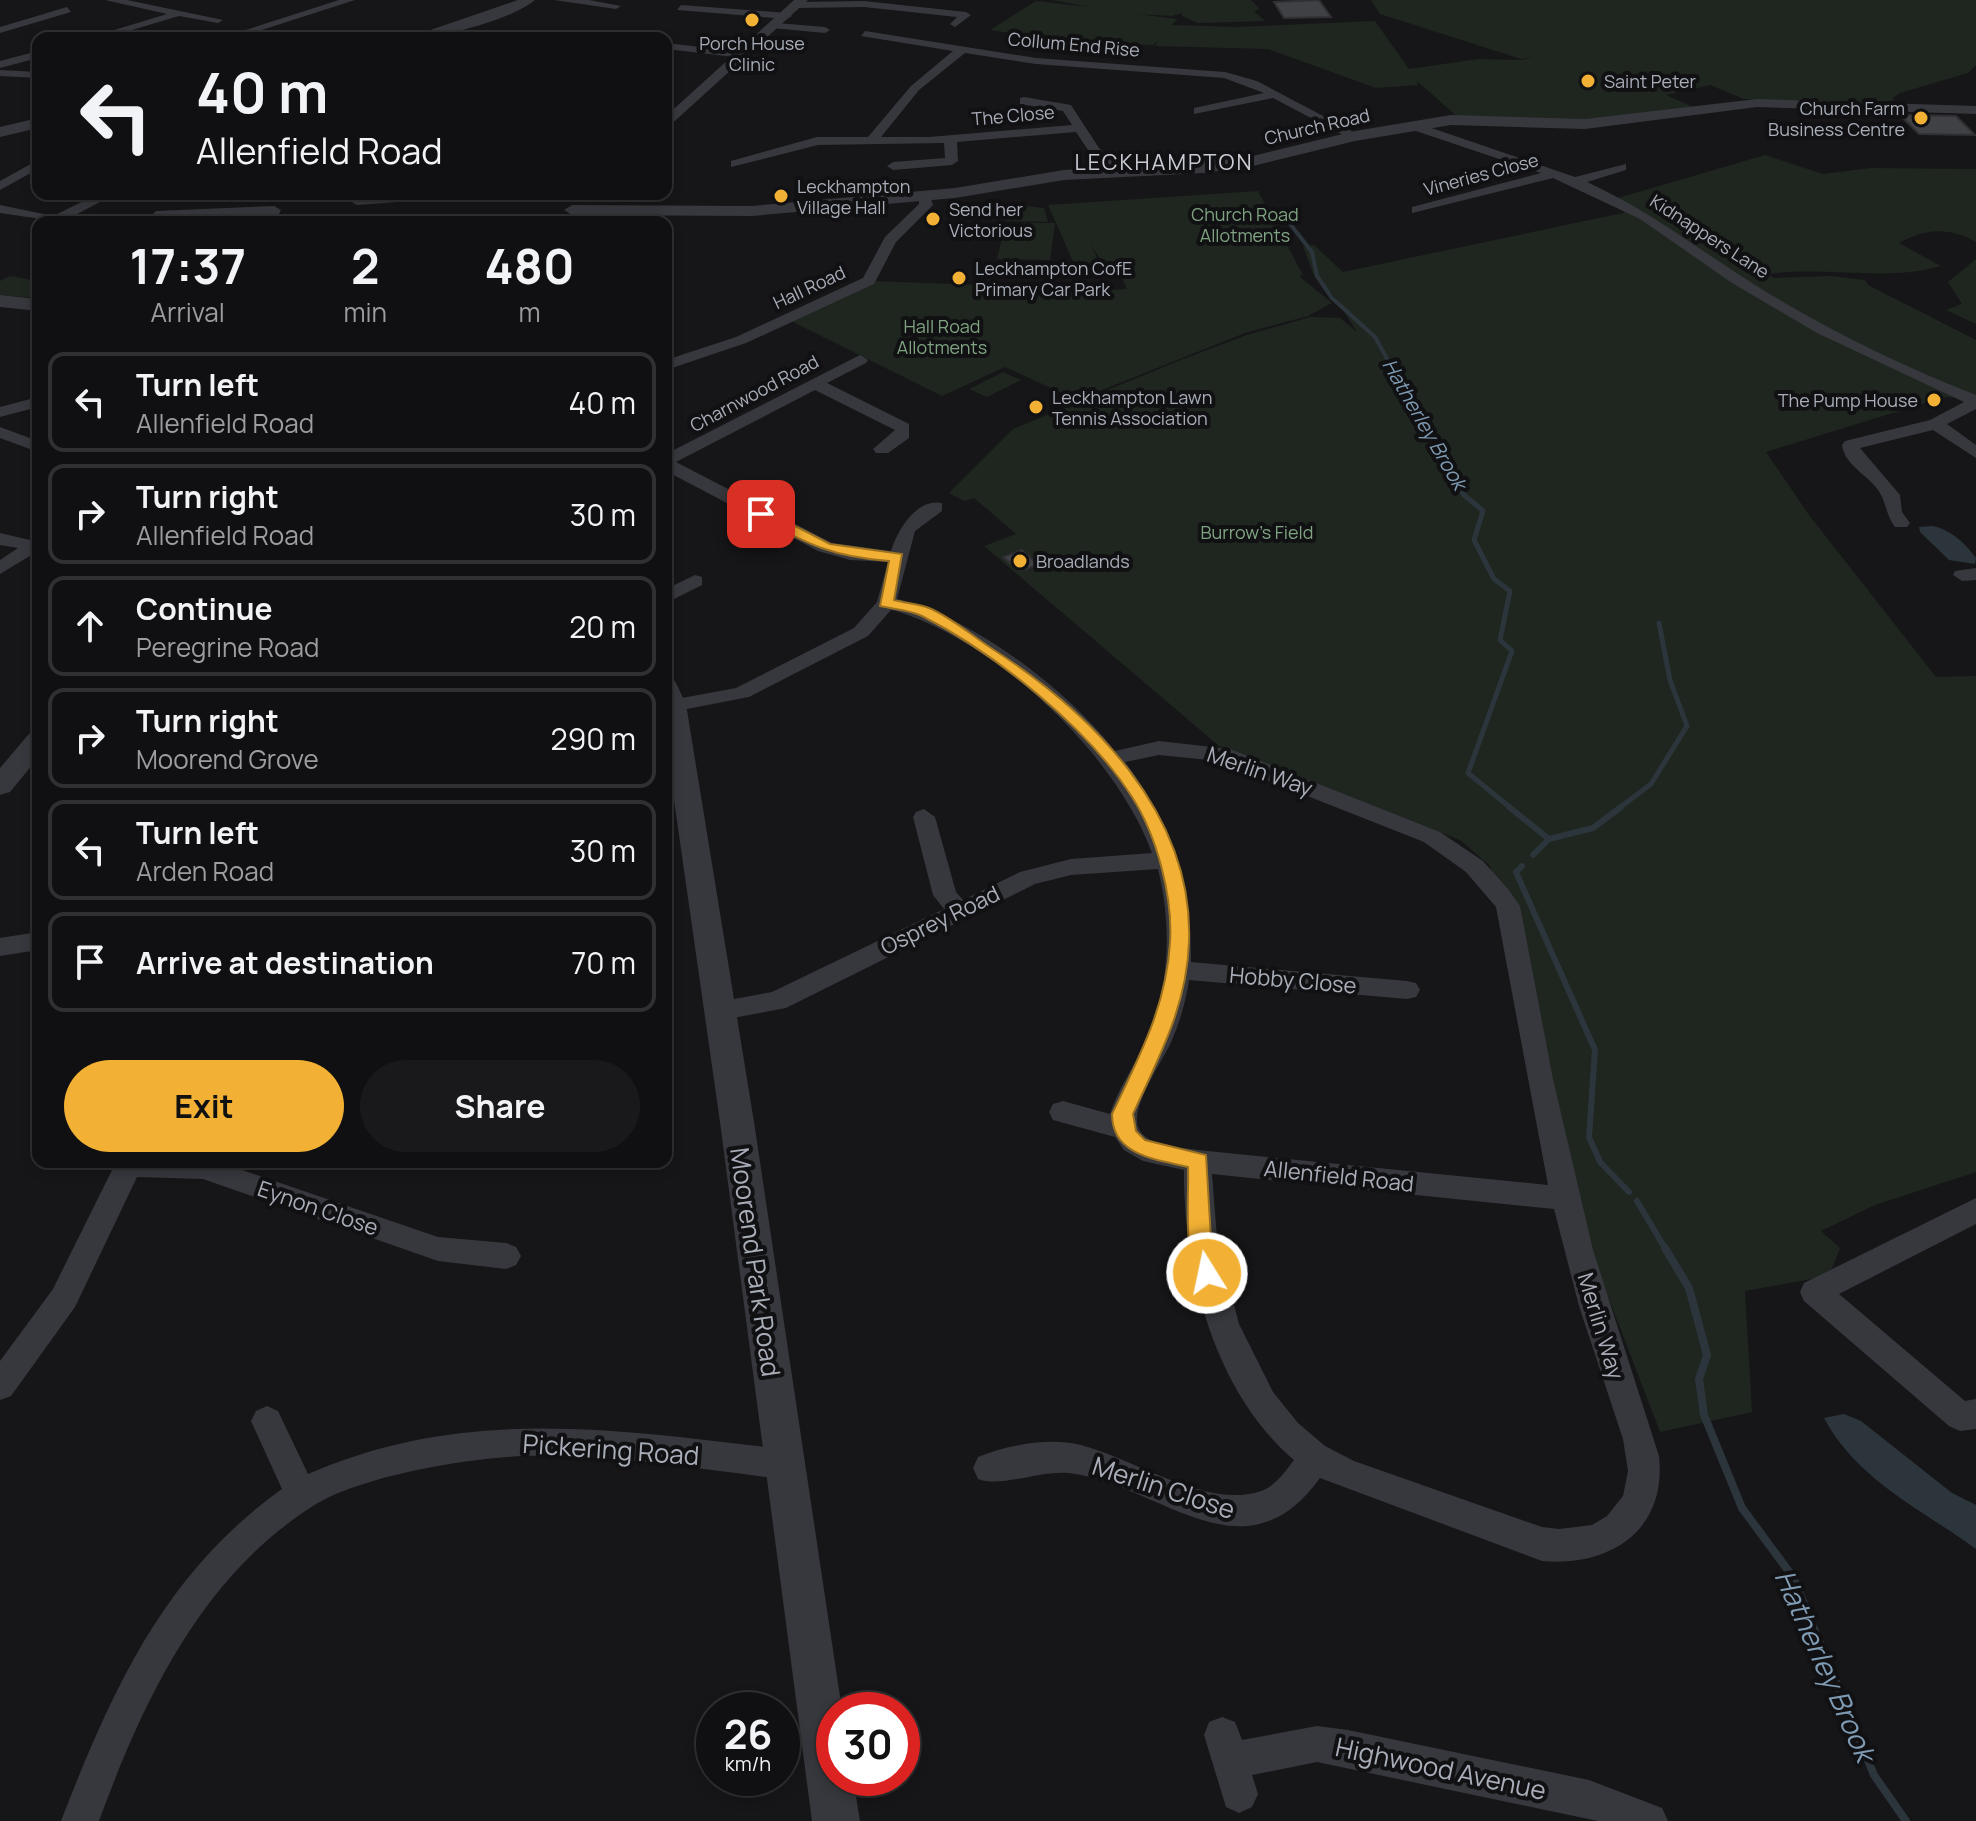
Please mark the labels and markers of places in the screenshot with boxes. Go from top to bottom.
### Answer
marker: Porch House Clinic [743,11,761,29]
place label: Porch House Clinic [699,31,805,76]
place label: Saint Peter [1604,69,1697,93]
marker: Saint Peter [1579,72,1597,90]
place label: Church Farm Business Centre [1768,96,1905,141]
marker: Church Farm Business Centre [1912,109,1930,127]
place label: Leckhampton Village Hall [797,174,910,219]
marker: Leckhampton Village Hall [772,187,790,205]
place label: Send her Victorious [949,197,1033,242]
marker: Send her Victorious [924,210,942,228]
place label: Leckhampton CofE Primary Car Park [975,256,1132,301]
marker: Leckhampton CofE Primary Car Park [950,269,968,287]
place label: Leckhampton Lawn Tennis Association [1052,385,1212,430]
place label: The Pump House [1778,388,1918,412]
marker: The Pump House [1925,391,1943,409]
marker: Leckhampton Lawn Tennis Association [1027,398,1045,416]
pin [727,480,795,548]
place label: Broadlands [1036,549,1130,573]
marker: Broadlands [1011,552,1029,570]

